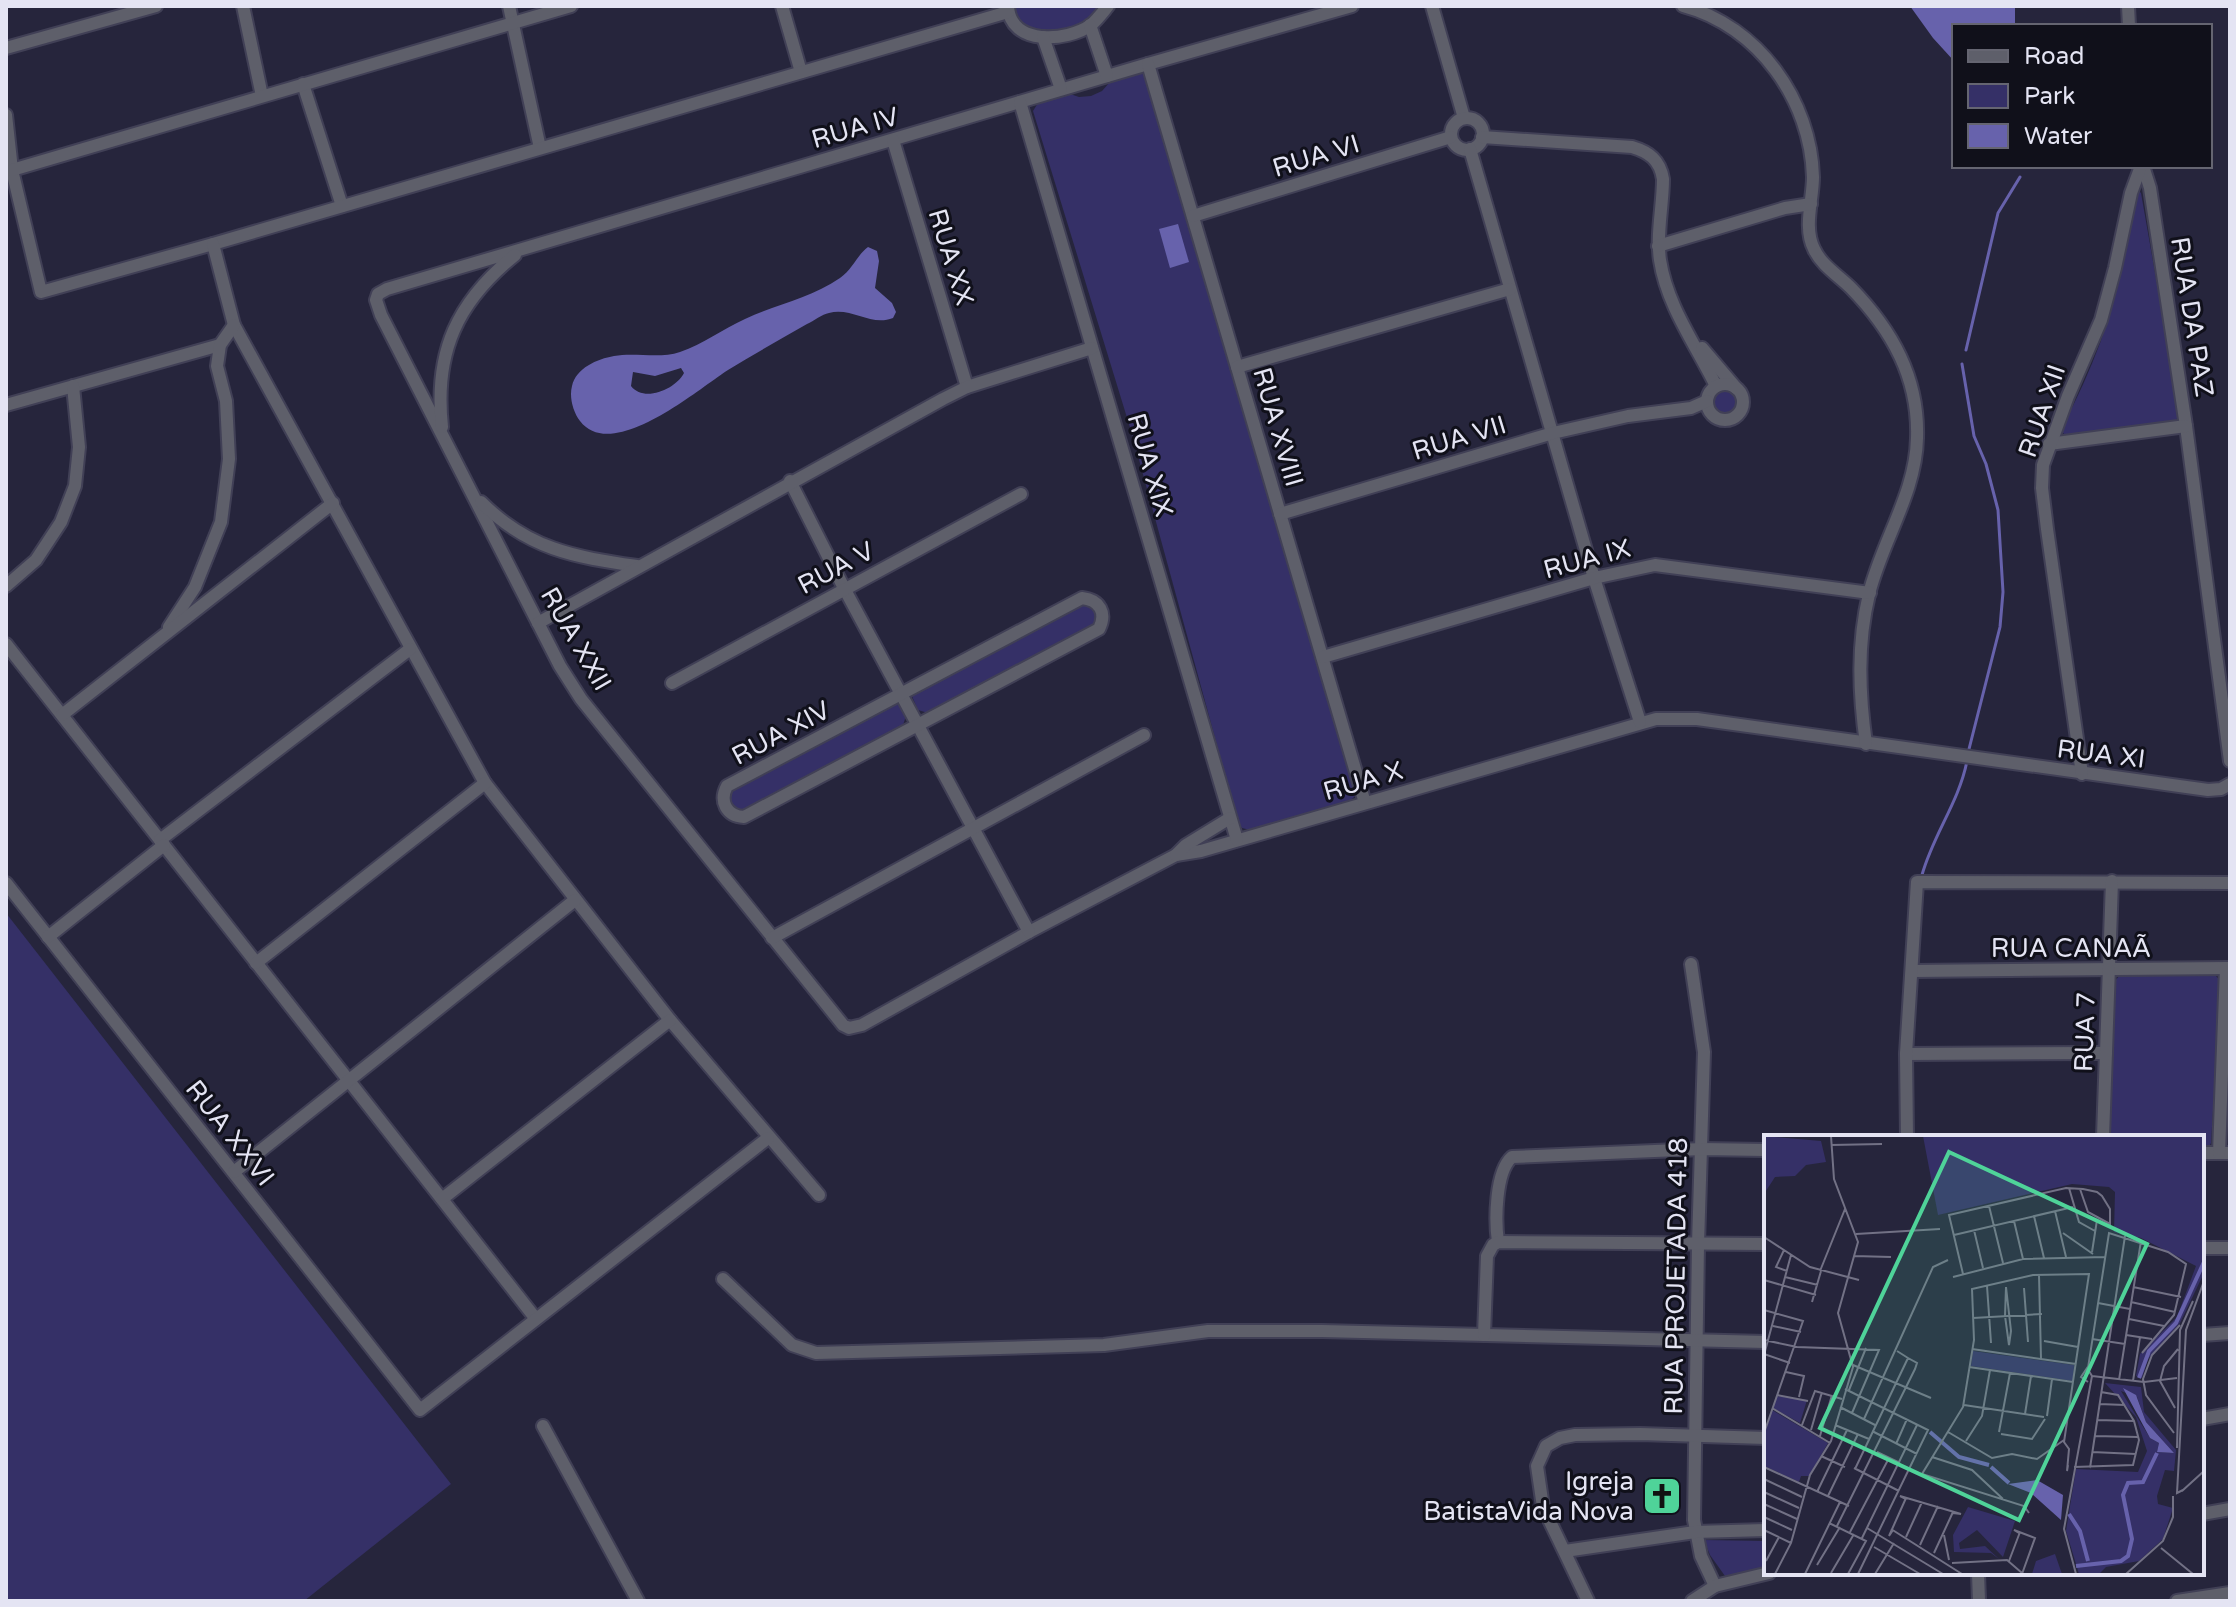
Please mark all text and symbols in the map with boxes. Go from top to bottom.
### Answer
legend [1952,24,2212,168]
text: Road [2024,42,2084,71]
text: Park [2024,82,2075,111]
street label: RUA IV [808,101,902,155]
text: Water [2024,122,2093,151]
street label: RUA VI [1269,128,1363,184]
street label: RUA XX [922,205,980,309]
street label: RUA DA PAZ [2164,235,2220,399]
street label: RUA XII [2012,361,2072,461]
street label: RUA XVIII [1246,364,1310,490]
street label: RUA VII [1408,409,1510,467]
street label: RUA XIX [1120,410,1180,520]
street label: RUA IX [1540,533,1634,585]
street label: RUA V [793,535,879,601]
street label: RUA XXII [534,582,618,696]
street label: RUA XIV [727,694,835,772]
street label: RUA XI [2055,733,2147,775]
street label: RUA X [1320,755,1406,807]
street label: RUA CANAÃ [1991,933,2151,964]
street label: RUA 7 [2068,991,2102,1073]
street label: RUA XXVI [179,1074,281,1192]
inset map [1764,1135,2204,1575]
street label: RUA PROJETADA 418 [1658,1137,1694,1415]
place label: Igreja BatistaVida Nova [1423,1466,1634,1527]
church icon: Igreja BatistaVida Nova [1641,1475,1683,1517]

